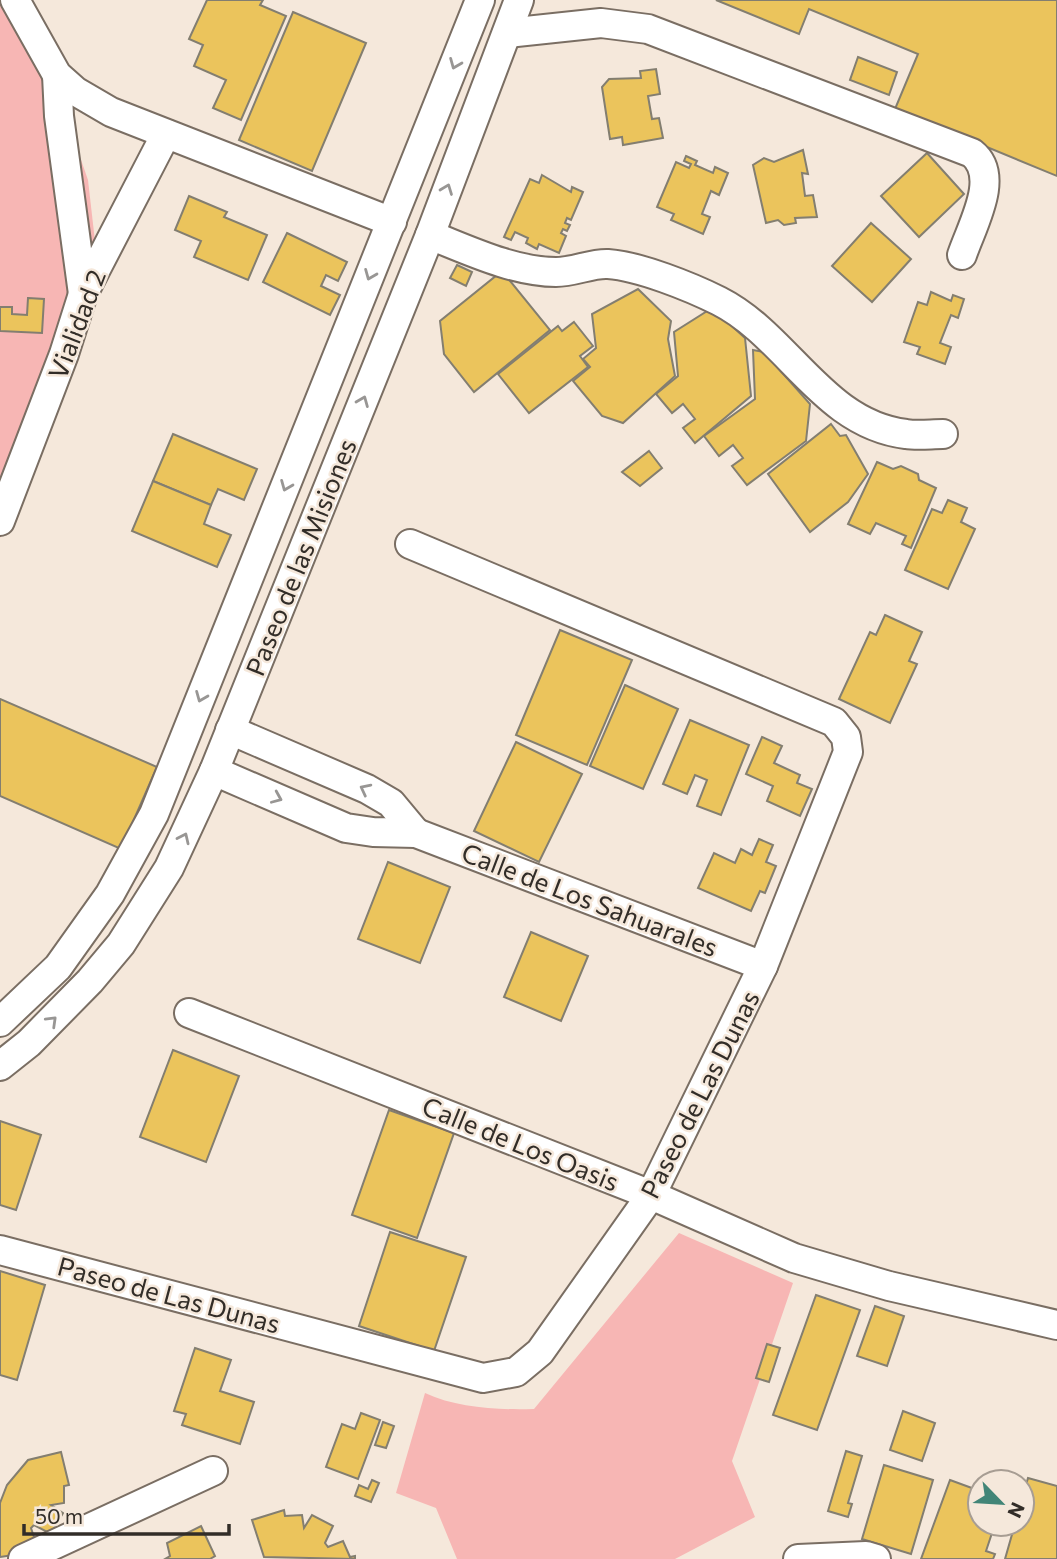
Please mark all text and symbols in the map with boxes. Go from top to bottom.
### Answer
one-way arrow [449,56,463,69]
one-way arrow [439,184,453,196]
street label: Vialidad 2 [41,265,111,383]
one-way arrow [365,268,379,280]
one-way arrow [355,395,369,408]
street label: Paseo de las Misiones [238,434,362,680]
one-way arrow [280,479,294,491]
one-way arrow [196,691,210,703]
one-way arrow [360,783,372,797]
one-way arrow [270,790,282,804]
one-way arrow [175,832,189,845]
street label: Calle de Los Sahuarales [458,836,722,962]
street label: Paseo de Las Dunas [633,985,765,1203]
one-way arrow [44,1017,57,1030]
street label: Calle de Los Oasis [418,1089,624,1197]
street label: Paseo de Las Dunas [54,1249,284,1339]
north arrow [966,1468,1036,1538]
scale bar [24,1492,229,1536]
text: N [1003,1499,1030,1522]
text: 50 m [35,1503,83,1528]

